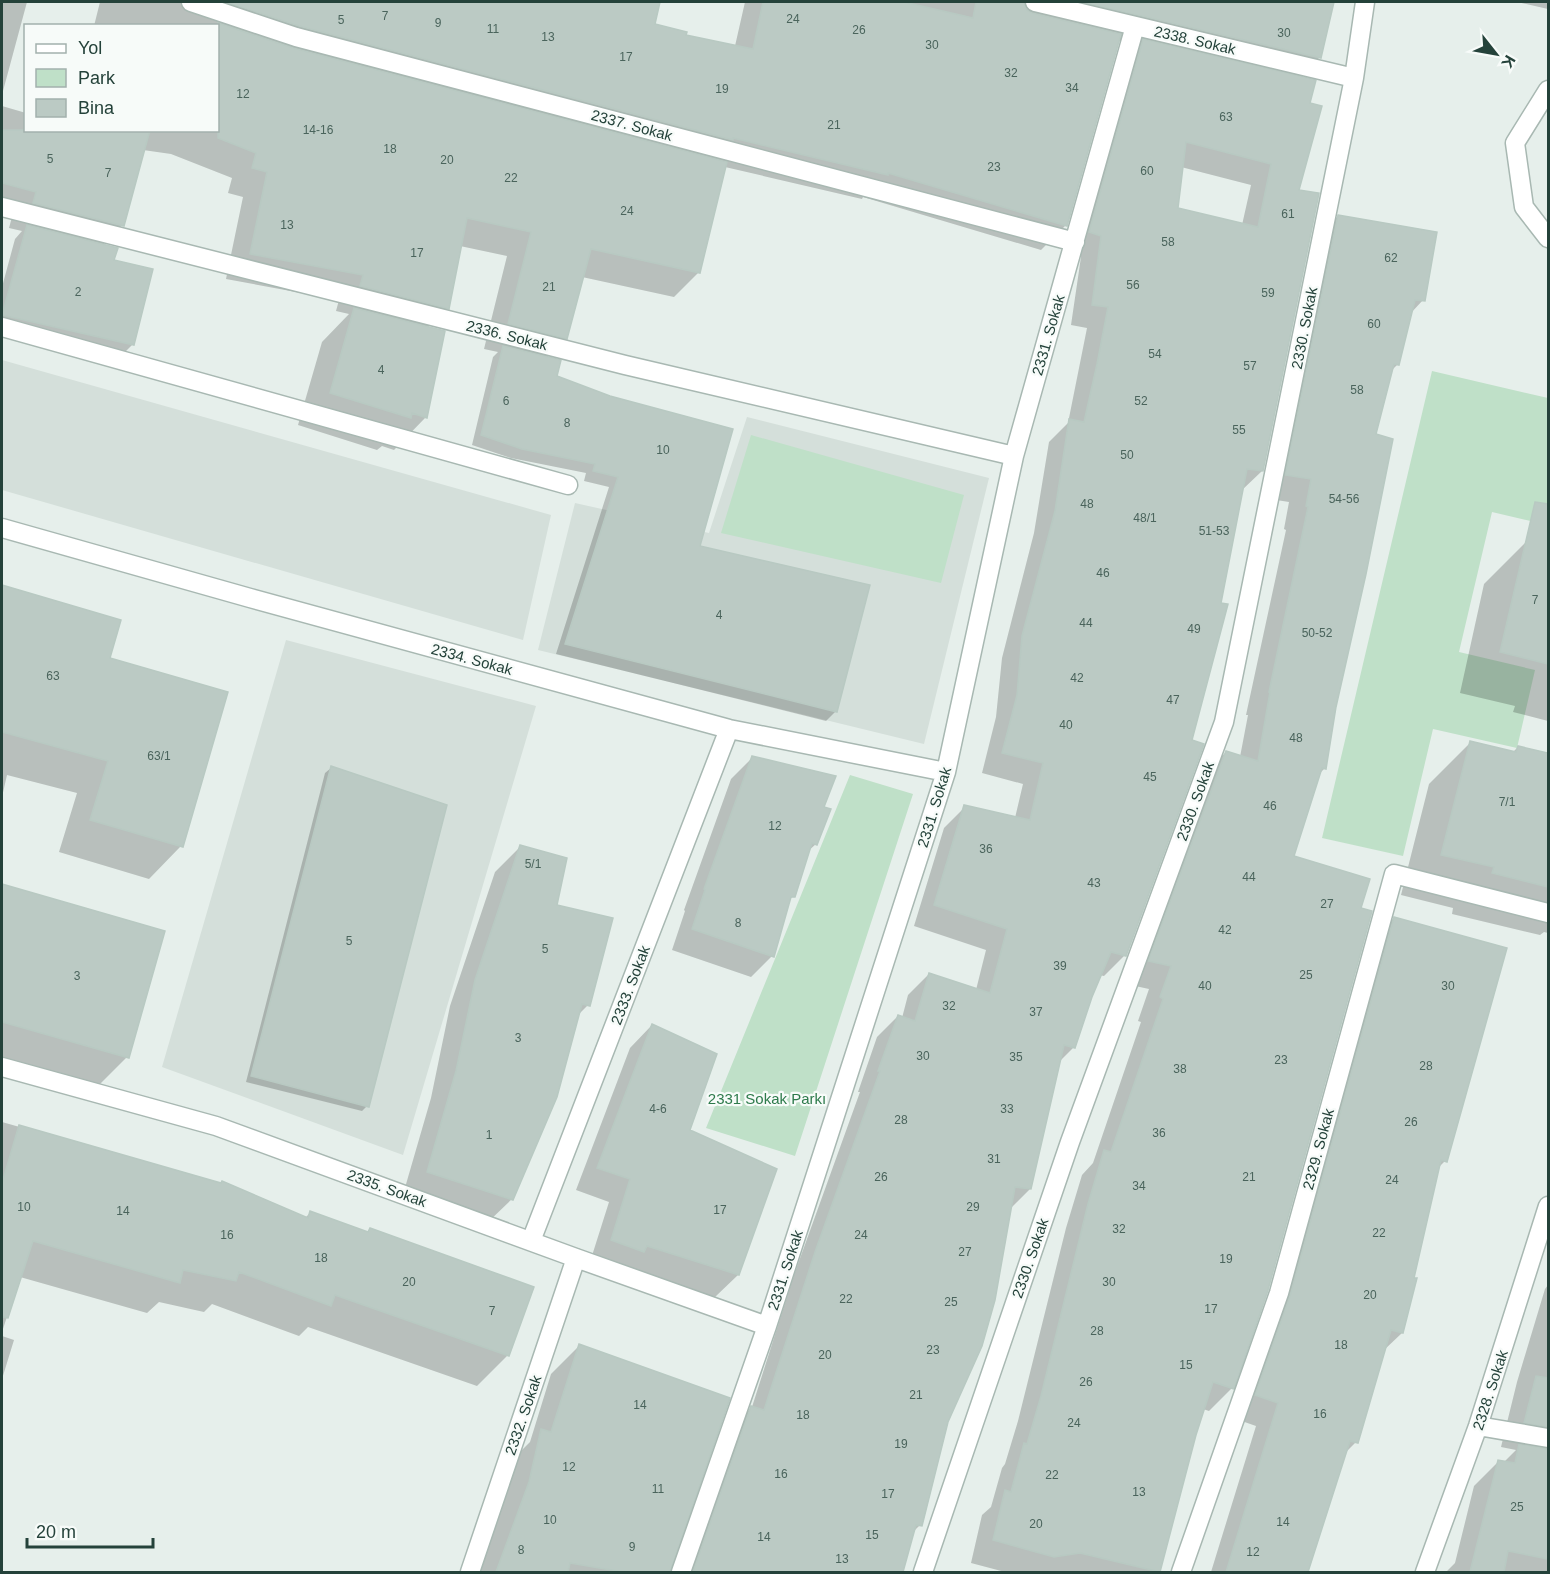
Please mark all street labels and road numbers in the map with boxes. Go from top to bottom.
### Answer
street label: 2338. Sokak [1152,22,1238,58]
street label: 2337. Sokak [590,106,675,144]
street label: 2330. Sokak [1288,285,1320,371]
street label: 2331. Sokak [1028,292,1068,377]
street label: 2336. Sokak [464,317,550,353]
street label: 2334. Sokak [430,640,515,678]
street label: 2330. Sokak [1173,758,1217,843]
street label: 2331. Sokak [914,764,954,849]
street label: 2333. Sokak [607,943,653,1027]
street label: 2329. Sokak [1299,1106,1337,1191]
street label: 2335. Sokak [345,1166,430,1210]
street label: 2330. Sokak [1008,1215,1052,1300]
street label: 2331. Sokak [764,1227,806,1312]
street label: 2328. Sokak [1469,1347,1511,1432]
street label: 2332. Sokak [501,1372,545,1457]

